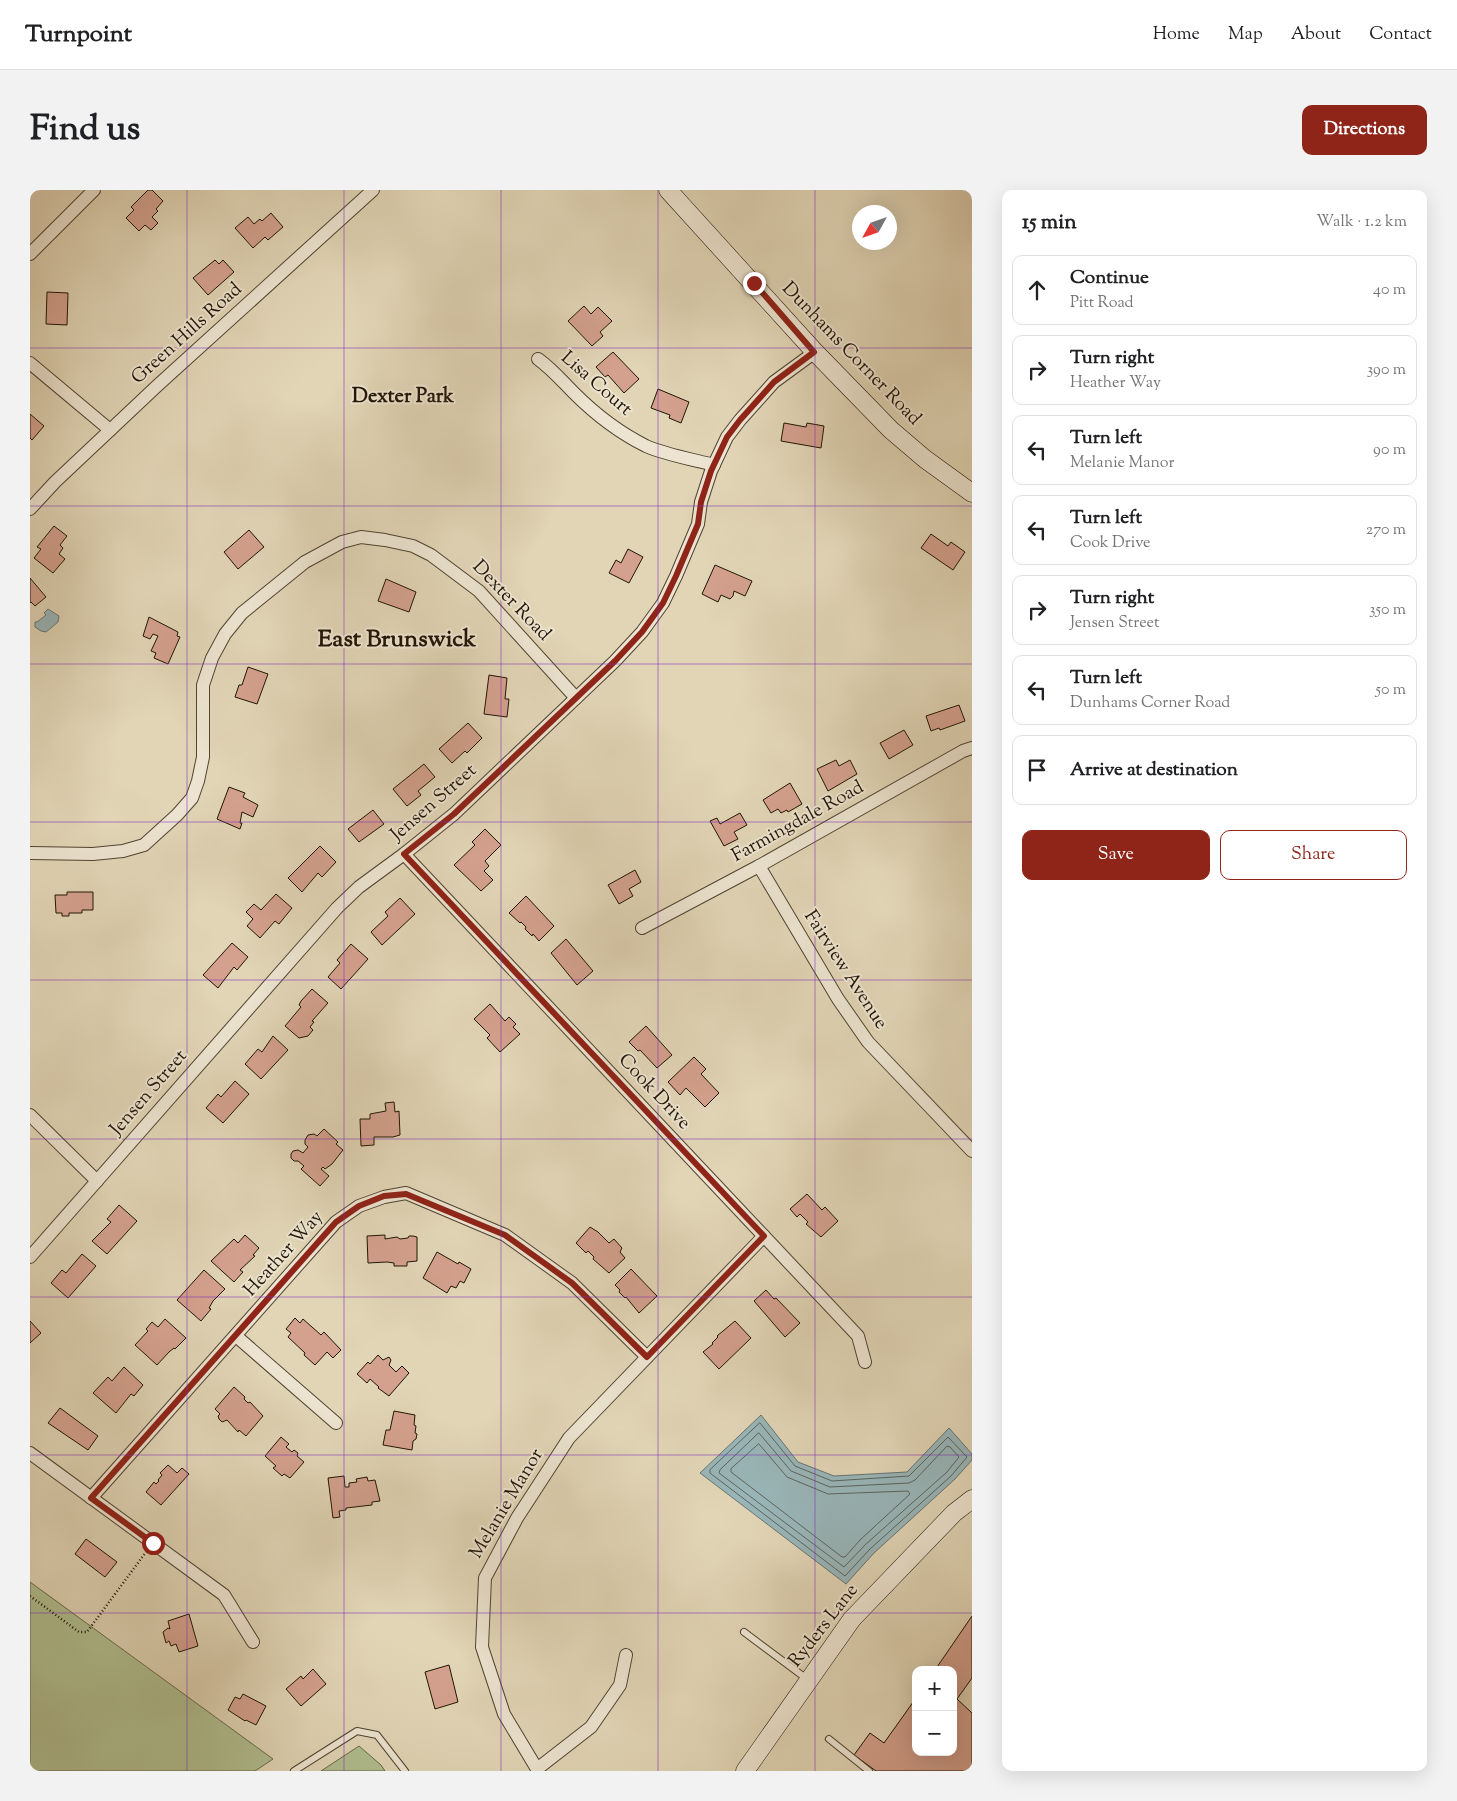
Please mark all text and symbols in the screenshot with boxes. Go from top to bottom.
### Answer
text: Turnpoint [25,18,132,52]
text: Home [1153,22,1200,48]
text: Map [1228,22,1263,48]
text: About [1291,22,1341,48]
text: Contact [1369,22,1432,48]
text: Find us [30,105,140,156]
button: Directions [1302,105,1427,155]
north arrow [852,205,897,250]
text: 15 min [1022,208,1077,238]
text: Walk · 1.2 km [1316,211,1407,234]
text: Continue [1070,265,1149,292]
route end [743,272,766,295]
street label: Dunhams Corner Road [775,276,927,432]
icon: ahead [1023,276,1051,304]
street label: Green Hills Road [126,277,249,391]
text: 40 m [1373,279,1406,302]
text: Pitt Road [1070,292,1134,315]
street label: Lisa Court [554,345,638,423]
text: Turn right [1070,345,1154,372]
icon: right [1023,356,1051,384]
text: 390 m [1367,359,1406,382]
text: Heather Way [1070,372,1161,395]
district label: Dexter Park [352,383,454,412]
text: Turn left [1070,425,1142,452]
icon: left [1023,436,1051,464]
text: 90 m [1373,439,1406,462]
text: Melanie Manor [1070,452,1175,475]
text: Turn left [1070,505,1142,532]
icon: left [1023,516,1051,544]
text: 270 m [1366,519,1406,542]
text: Cook Drive [1070,532,1151,555]
street label: Dexter Road [465,555,557,648]
text: Turn right [1070,585,1154,612]
icon: right [1023,596,1051,624]
text: 350 m [1369,599,1406,622]
text: Jensen Street [1070,612,1159,635]
district label: East Brunswick [318,623,477,657]
text: Turn left [1070,665,1142,692]
icon: left [1023,676,1051,704]
text: 50 m [1375,679,1406,702]
text: Dunhams Corner Road [1070,692,1230,715]
icon: arrive [1023,756,1051,784]
text: Arrive at destination [1070,757,1238,784]
street label: Jensen Street [384,758,483,849]
street label: Farmingdale Road [727,774,869,870]
button: Save [1022,830,1210,880]
button: Share [1220,830,1407,880]
street label: Fairview Avenue [796,905,894,1035]
street label: Jensen Street [103,1044,194,1143]
street label: Cook Drive [612,1048,697,1136]
street label: Heather Way [238,1204,330,1303]
street label: Melanie Manor [463,1444,551,1564]
route start [142,1532,165,1555]
street label: Ryders Lane [783,1578,865,1674]
map controls [912,1666,957,1756]
button: + [912,1666,957,1711]
button: − [912,1711,957,1756]

